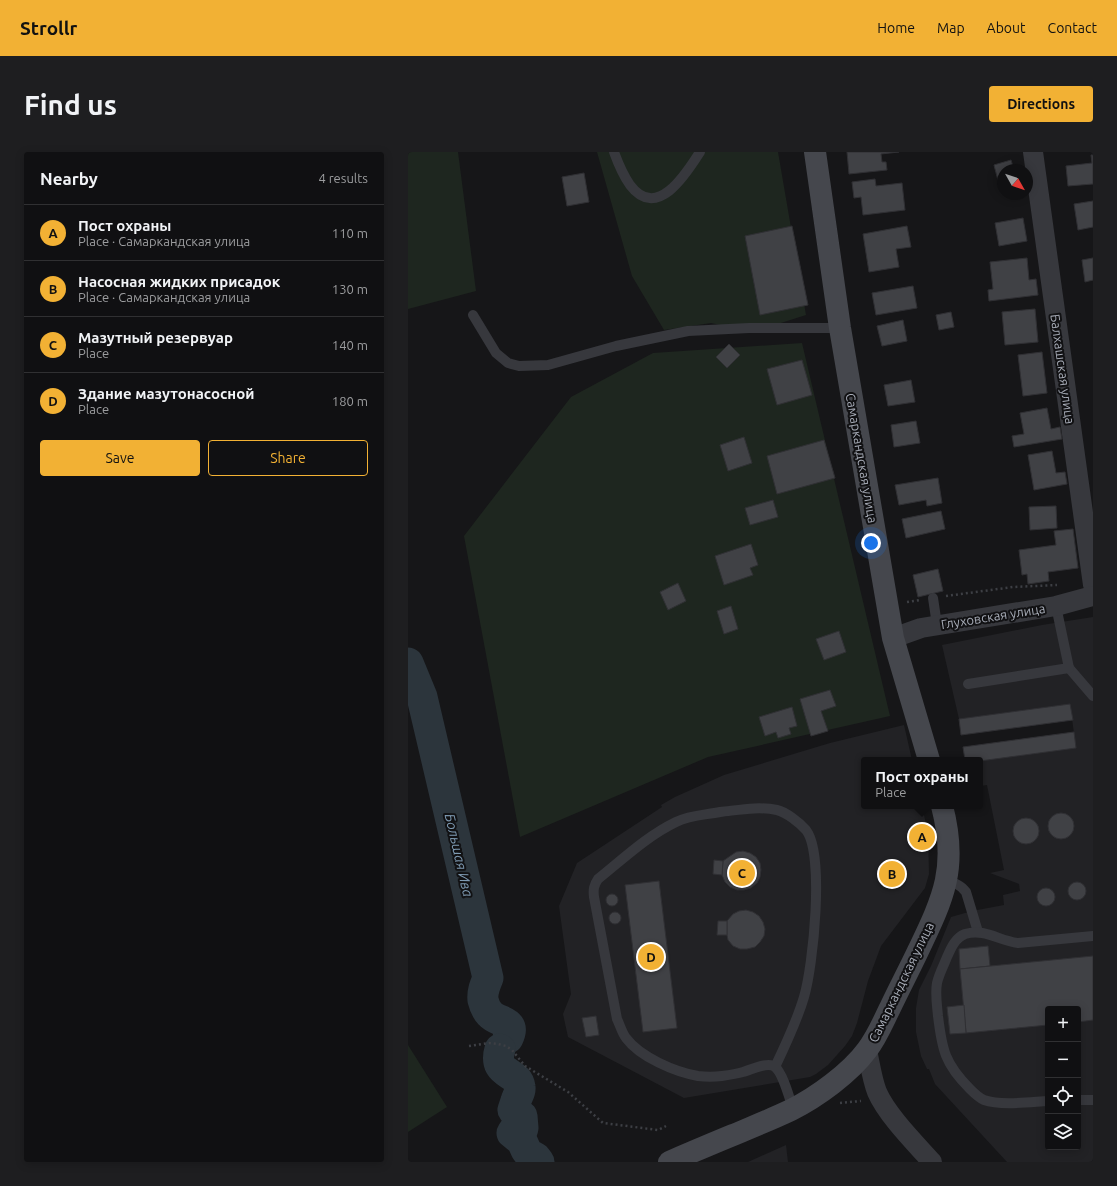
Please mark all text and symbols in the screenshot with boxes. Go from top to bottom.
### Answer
text: Strollr [20,17,77,39]
text: Home [877,20,915,36]
text: Map [937,20,965,36]
text: About [987,20,1026,36]
text: Contact [1048,20,1097,36]
button: Directions [989,86,1093,122]
text: Find us [24,89,117,120]
north arrow [997,164,1033,200]
text: Nearby [40,169,98,188]
text: 4 results [318,171,368,185]
text: Пост охраны [78,217,171,234]
text: A [48,226,58,240]
text: 110 m [332,226,368,240]
text: Place · Самаркандская улица [78,234,250,248]
text: Насосная жидких присадок [78,273,280,290]
text: B [49,282,57,296]
text: 130 m [332,282,368,296]
text: Place · Самаркандская улица [78,290,250,304]
street label: Балхашская улица [1048,313,1078,425]
text: Мазутный резервуар [78,329,233,346]
text: C [49,338,57,352]
text: 140 m [332,338,368,352]
text: Place [78,346,109,360]
text: Здание мазутонасосной [78,385,254,402]
street label: Самаркандская улица [844,392,880,524]
text: D [48,394,58,408]
text: 180 m [332,394,368,408]
text: Place [78,402,109,416]
button: Save [40,440,200,476]
button: Share [208,440,368,476]
your location [861,533,881,553]
street label: Глуховская улица [940,601,1046,631]
popup [861,757,983,809]
text: Пост охраны [875,768,969,785]
text: Place [875,785,906,799]
water label: Большая Ива [442,812,476,899]
pin: A [909,822,935,852]
pin: C [729,858,755,888]
pin: B [879,859,905,889]
street label: Самаркандская улица [866,920,936,1044]
pin: D [638,942,664,972]
map controls [1045,1006,1081,1150]
button: + [1045,1006,1081,1042]
button: − [1045,1042,1081,1078]
button: locate [1045,1078,1081,1114]
button: layers [1045,1114,1081,1150]

